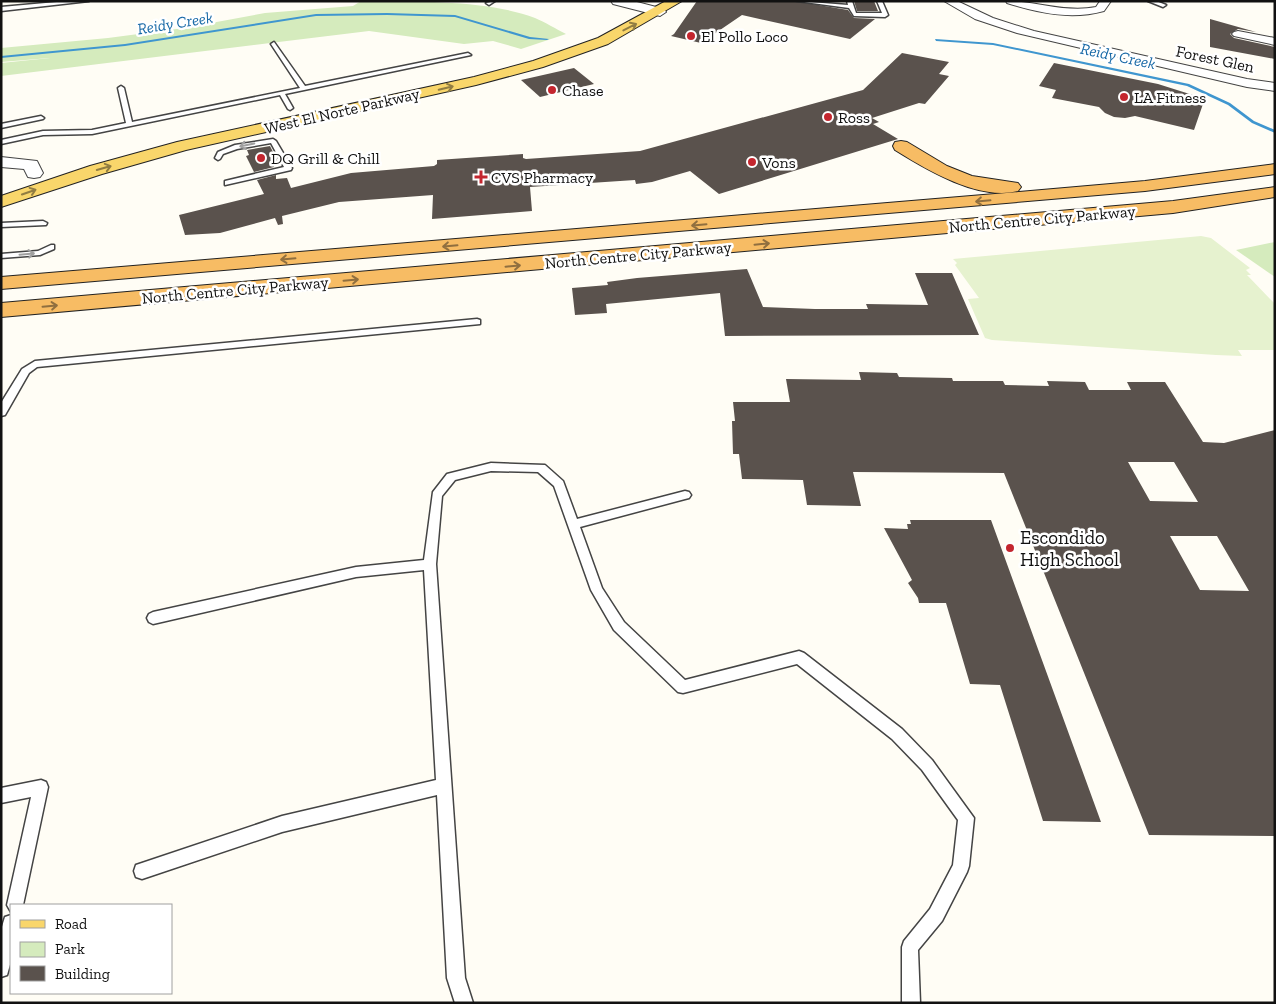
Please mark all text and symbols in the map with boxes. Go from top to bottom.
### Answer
water label: Reidy Creek [136,8,214,38]
one-way arrow [622,22,637,31]
place label: El Pollo Loco [701,27,788,46]
marker: El Pollo Loco [685,30,697,42]
water label: Reidy Creek [1079,39,1157,73]
street label: Forest Glen [1174,41,1257,77]
place label: Chase [562,81,604,100]
one-way arrow [437,82,453,92]
street label: West El Norte Parkway [263,84,422,138]
marker: Chase [546,84,558,96]
place label: LA Fitness [1134,88,1206,107]
marker: LA Fitness [1118,91,1130,103]
place label: Ross [838,108,870,127]
marker: Ross [822,111,834,123]
one-way arrow [240,141,256,150]
place label: DQ Grill & Chill [271,149,380,168]
marker: DQ Grill & Chill [255,152,267,164]
place label: Vons [761,153,796,172]
marker: Vons [746,156,758,168]
one-way arrow [96,162,112,172]
place label: CVS Pharmacy [491,168,594,187]
marker: CVS Pharmacy [475,171,487,183]
one-way arrow [21,187,37,196]
one-way arrow [975,197,991,206]
street label: North Centre City Parkway [948,201,1137,237]
one-way arrow [691,221,707,230]
street label: North Centre City Parkway [544,237,733,273]
one-way arrow [754,240,770,249]
one-way arrow [442,241,458,251]
one-way arrow [18,249,34,258]
one-way arrow [280,255,296,264]
one-way arrow [505,261,521,271]
street label: North Centre City Parkway [141,272,330,308]
one-way arrow [343,275,359,285]
one-way arrow [42,301,58,311]
place label: Escondido High School [1020,526,1119,571]
marker: Escondido High School [1004,542,1016,554]
legend [10,904,172,994]
text: Road [55,915,88,933]
text: Park [55,940,85,958]
text: Building [55,965,110,983]

